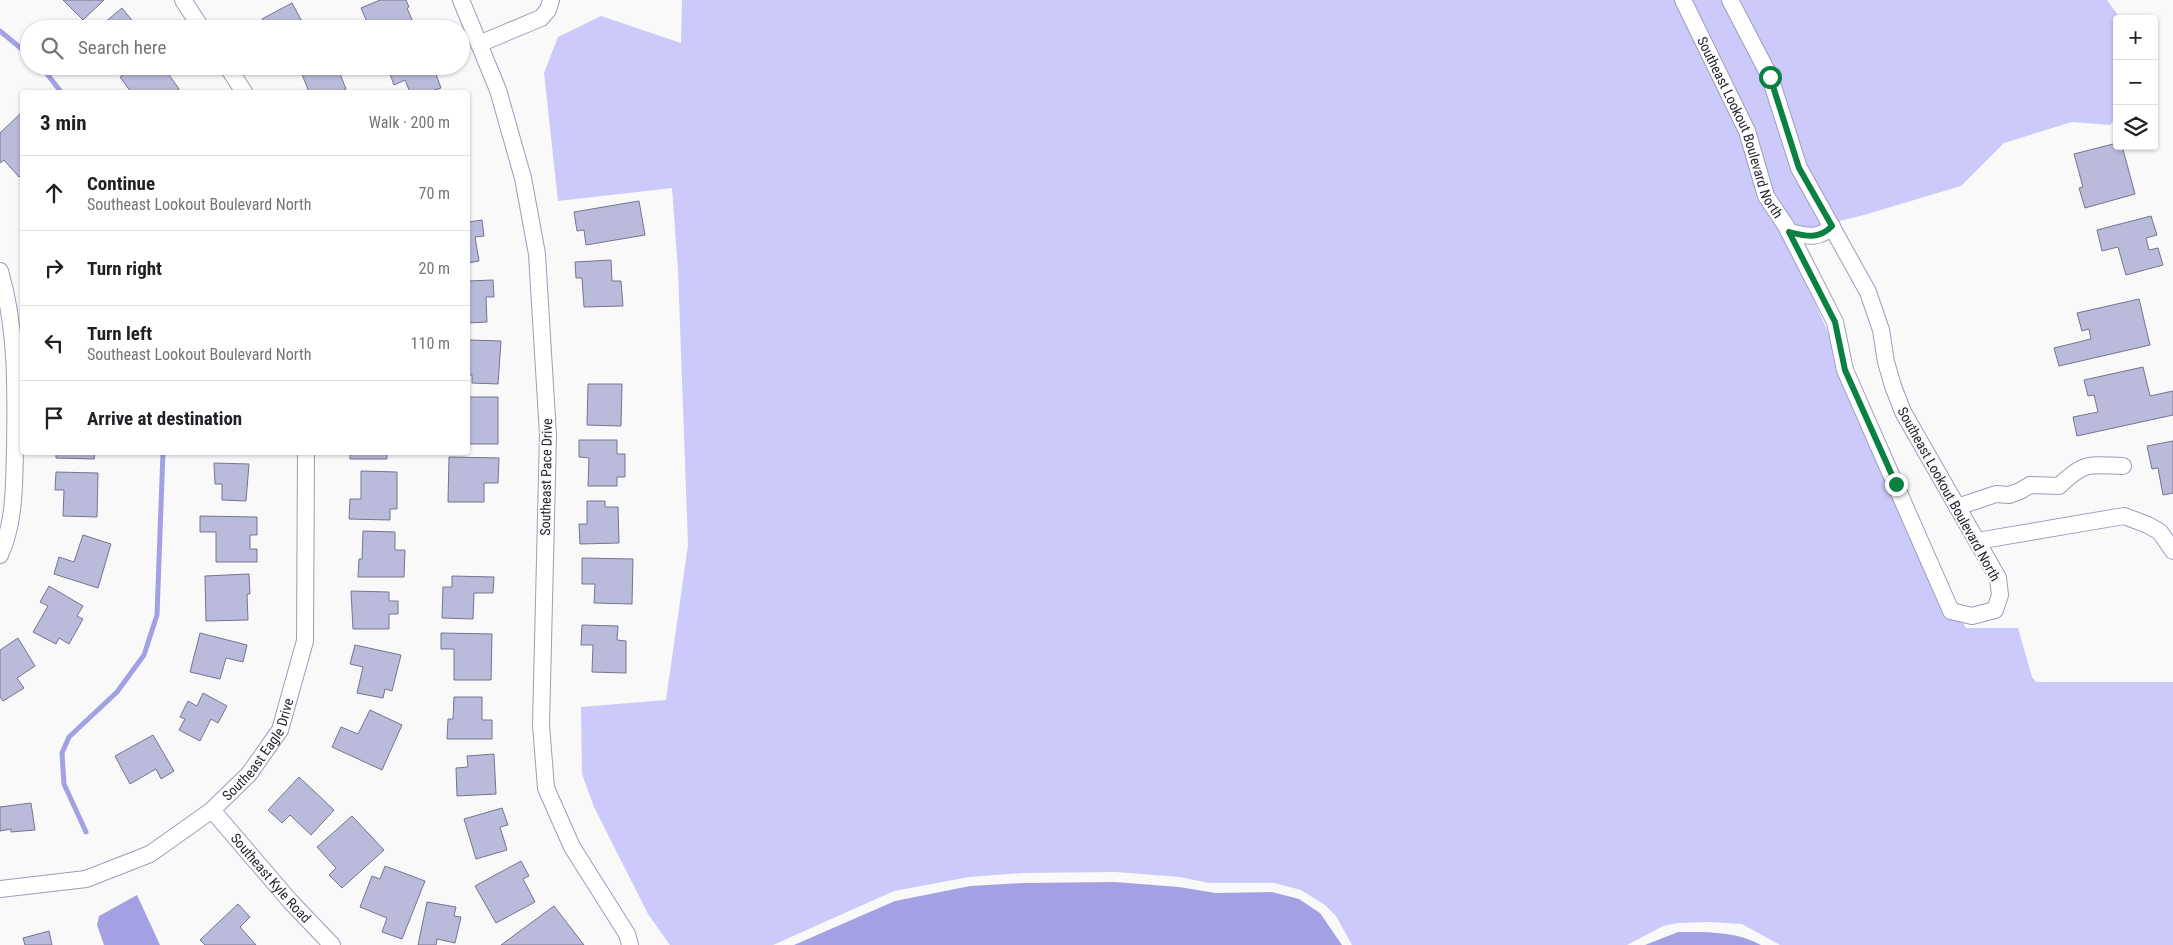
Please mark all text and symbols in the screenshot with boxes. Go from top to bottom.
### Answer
map controls [2113,15,2158,150]
button: + [2113,15,2158,60]
search box [20,20,470,75]
icon: search [38,34,66,62]
street label: Southeast Lookout Boulevard North [1694,34,1786,221]
text: Search here [78,36,166,59]
button: − [2113,60,2158,105]
route start [1759,66,1782,89]
button: layers [2113,105,2158,150]
text: 3 min [40,111,87,135]
text: Walk · 200 m [369,113,450,132]
text: Continue [87,172,155,195]
icon: ahead [40,179,68,207]
text: 70 m [418,184,450,203]
text: Southeast Lookout Boulevard North [87,195,311,214]
icon: right [40,254,68,282]
text: Turn right [87,257,162,280]
text: 20 m [418,259,450,278]
text: Turn left [87,322,152,345]
icon: left [40,329,68,357]
text: 110 m [411,334,450,353]
text: Southeast Lookout Boulevard North [87,345,311,364]
icon: arrive [40,404,68,432]
street label: Southeast Lookout Boulevard North [1894,404,2004,584]
text: Arrive at destination [87,407,242,430]
street label: Southeast Pace Drive [537,418,555,536]
route end [1885,473,1908,496]
street label: Southeast Eagle Drive [219,696,297,804]
street label: Southeast Kyle Road [228,830,314,926]

